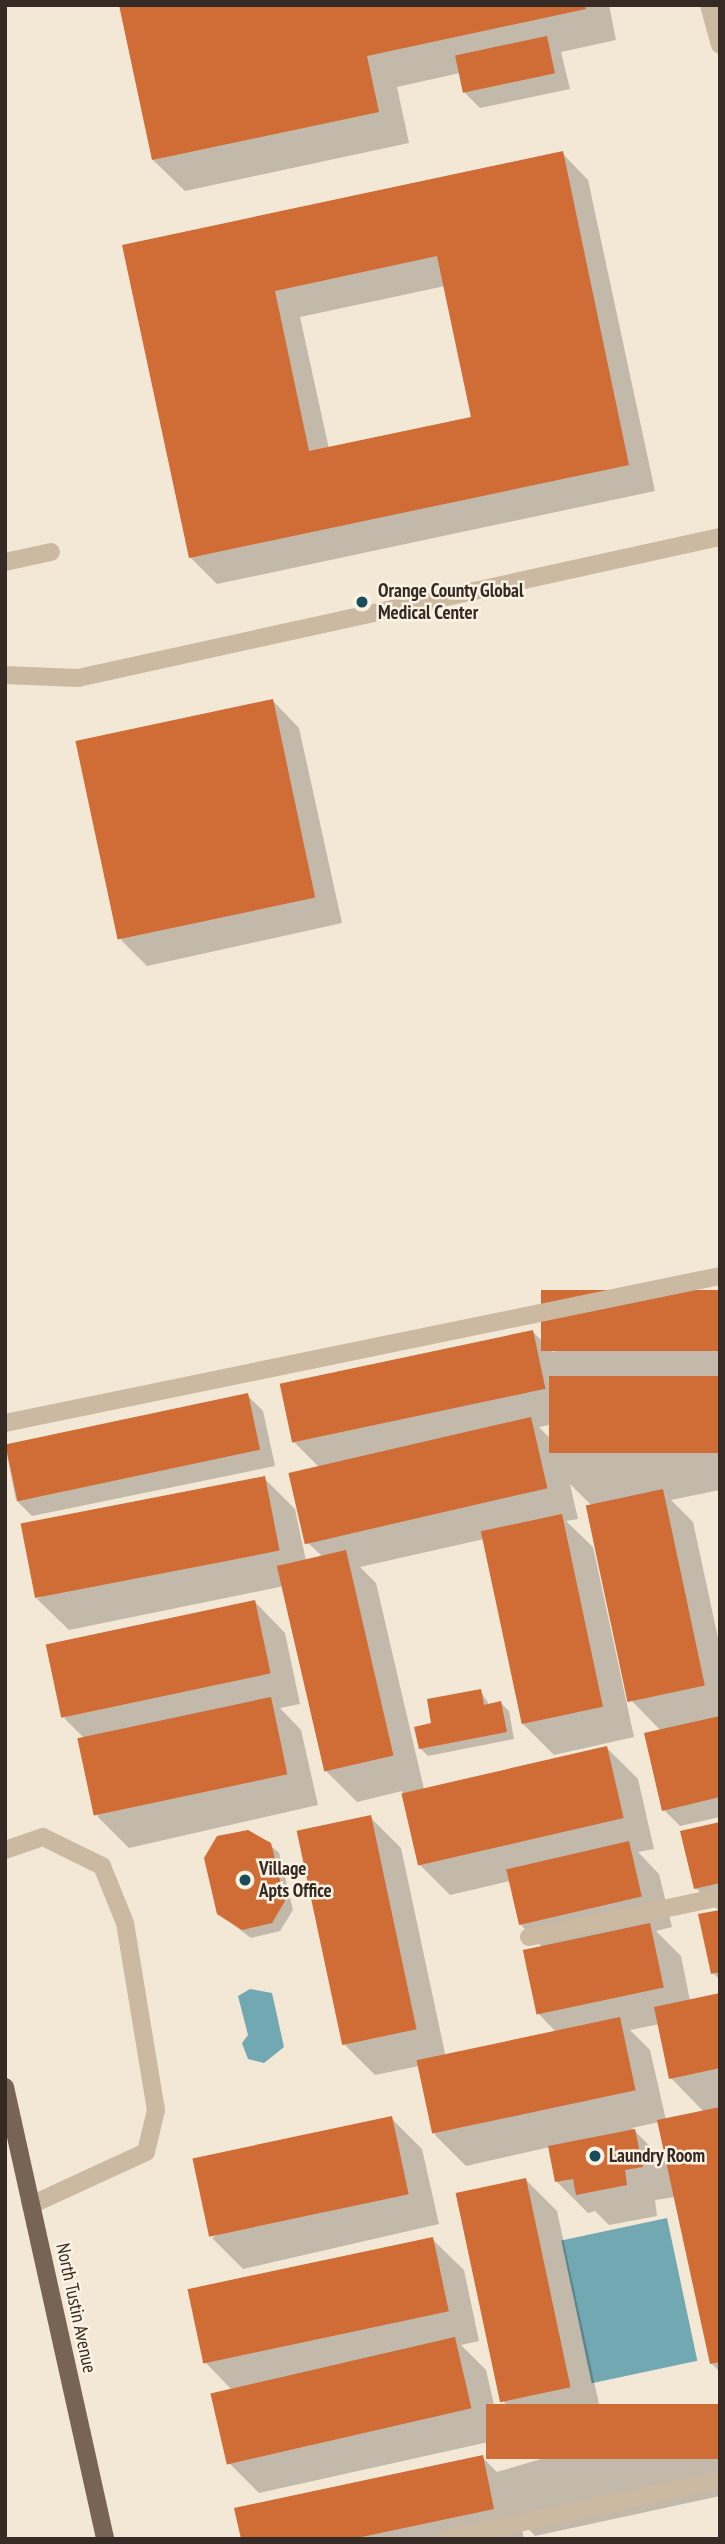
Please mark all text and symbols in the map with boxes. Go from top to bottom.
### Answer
place label: Orange County Global Medical Center [378,580,525,624]
marker: Orange County Global Medical Center [352,592,372,612]
place label: Village Apts Office [259,1858,332,1902]
marker: Village Apts Office [237,1872,253,1888]
place label: Laundry Room [609,2145,706,2167]
marker: Laundry Room [587,2148,603,2164]
street label: North Tustin Avenue [51,2241,101,2375]

